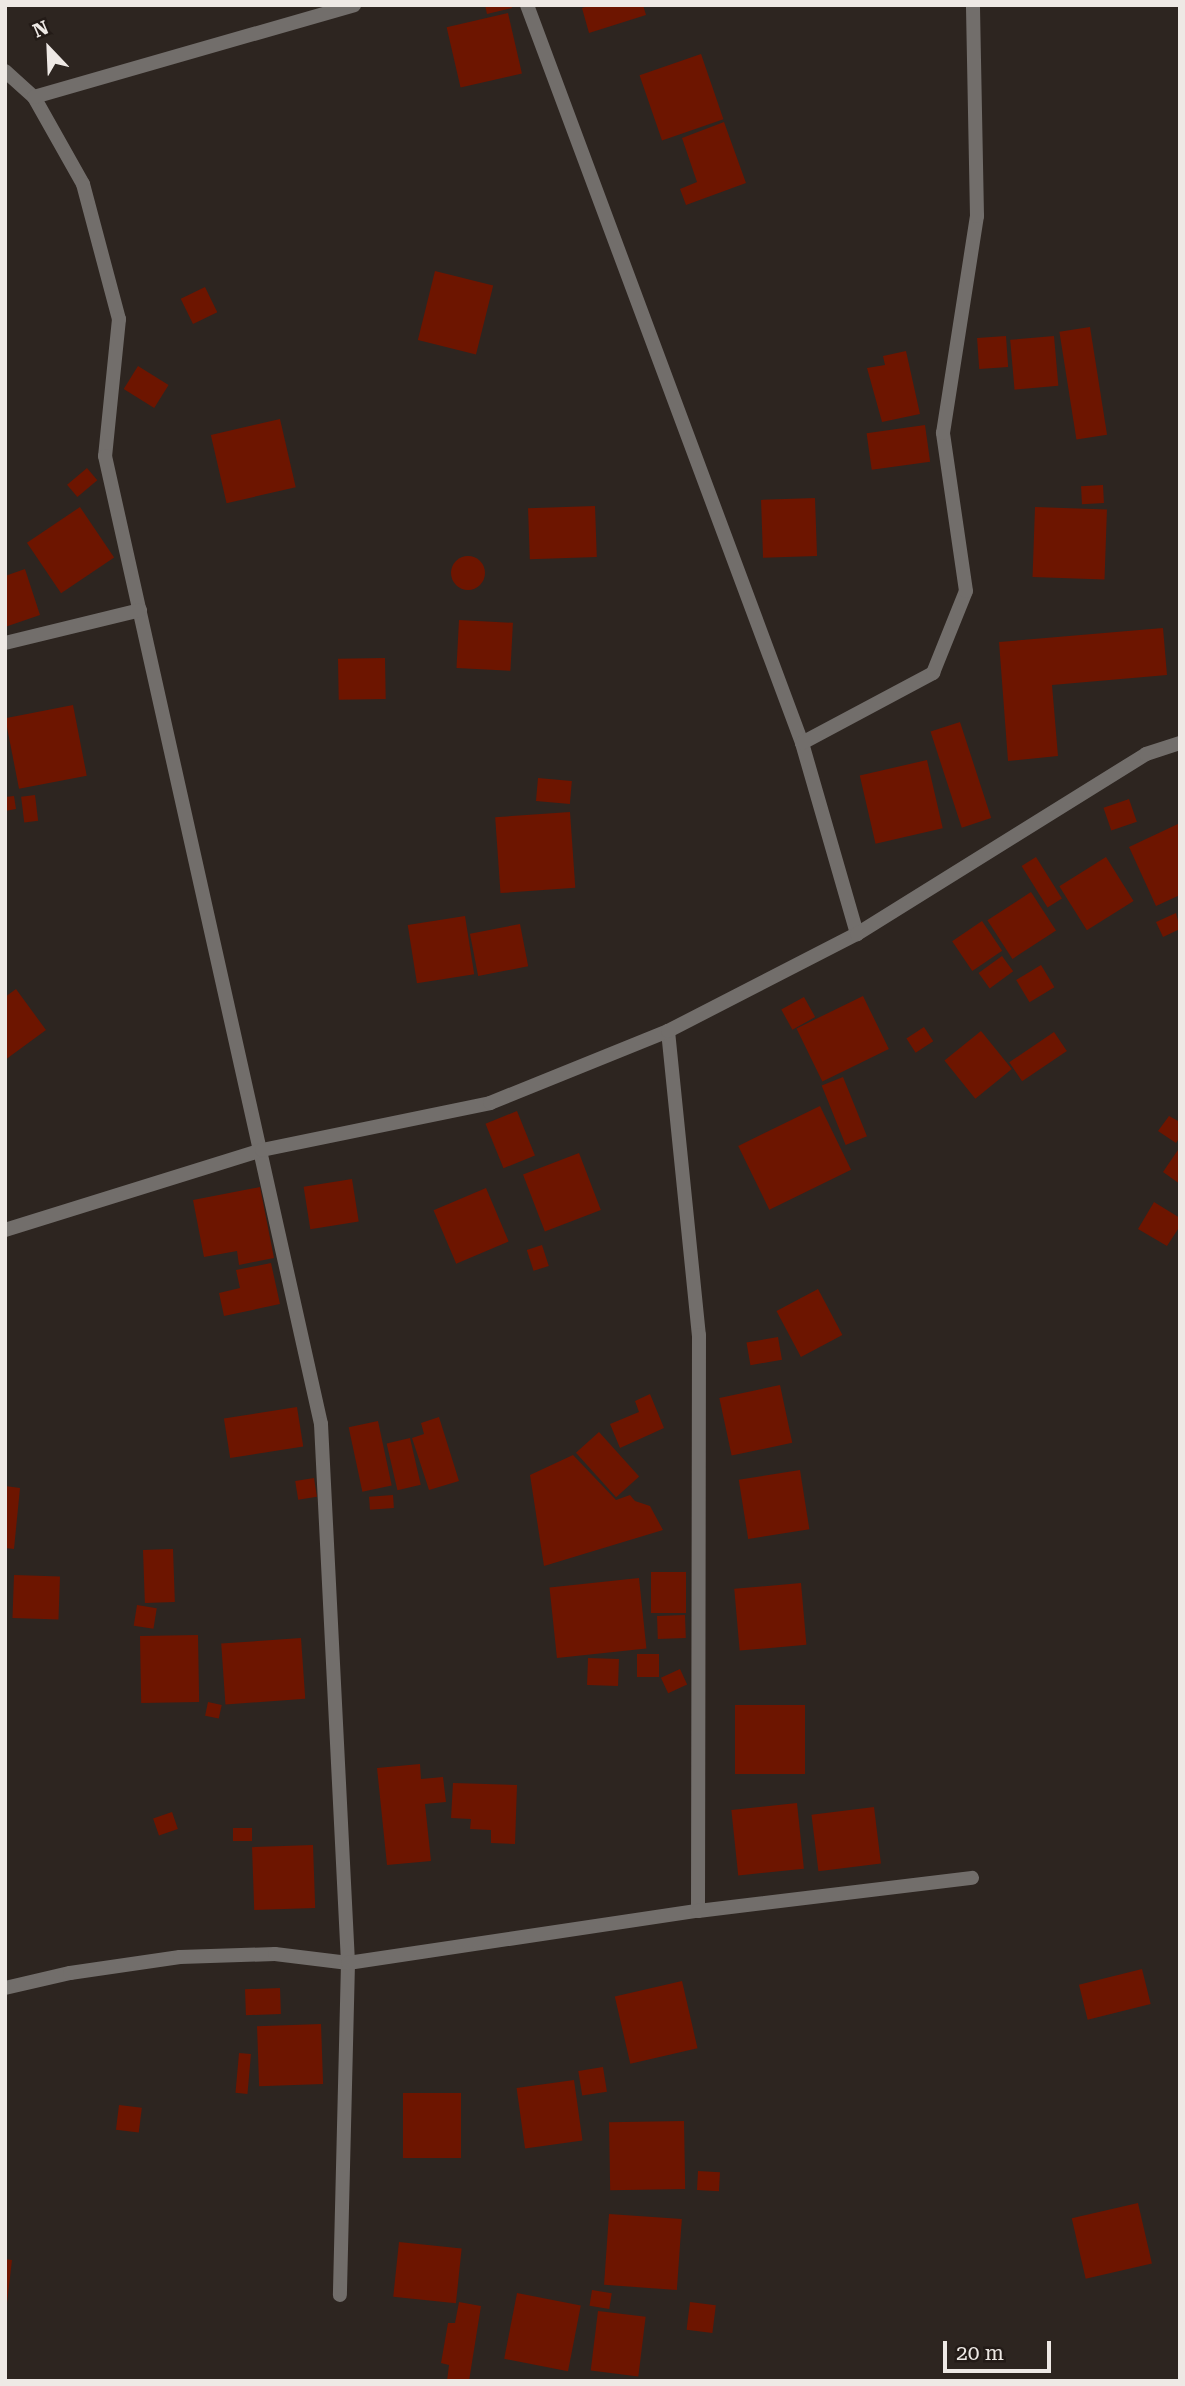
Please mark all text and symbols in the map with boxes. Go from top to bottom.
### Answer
north arrow [14,14,84,84]
text: N [29,16,52,43]
scale bar [947,2326,1056,2370]
text: 20 m [956,2341,1004,2365]

